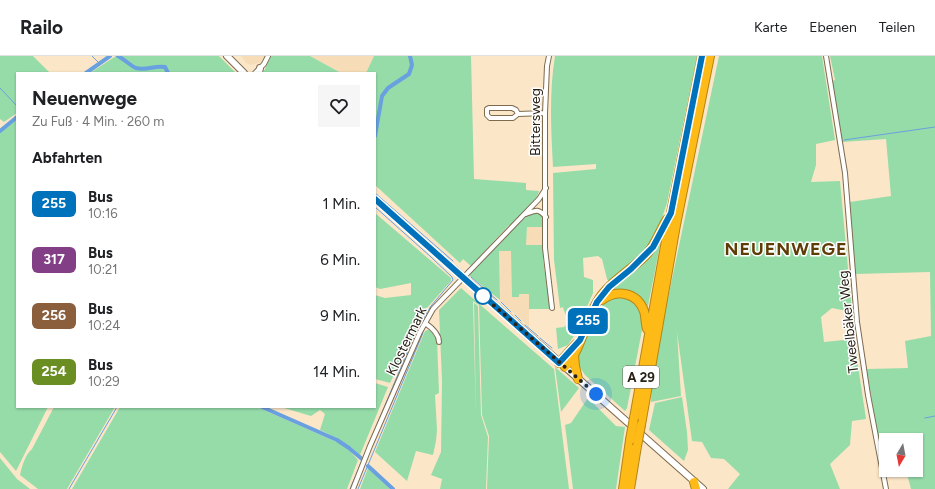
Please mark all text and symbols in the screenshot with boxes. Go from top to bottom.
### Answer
text: Railo [20,16,63,39]
text: Karte [754,19,787,36]
text: Ebenen [809,19,857,36]
text: Teilen [879,19,915,36]
button: heart [318,85,360,127]
text: Neuenwege [32,87,137,110]
street label: Bittersweg [527,88,544,156]
text: Zu Fuß · 4 Min. · 260 m [32,114,164,129]
text: Abfahrten [32,149,102,167]
text: Bus [88,188,113,206]
text: 255 [42,195,66,212]
text: 1 Min. [322,195,360,213]
text: 10:16 [88,206,118,221]
district label: NEUENWEGE [724,238,848,260]
text: Bus [88,244,113,262]
text: 317 [43,251,65,268]
text: 6 Min. [320,251,360,269]
text: 10:21 [88,262,118,277]
street label: Tweelbäker Weg [835,270,862,374]
unlabelled marker [474,287,492,305]
text: Bus [88,300,113,318]
street label: Klostermark [382,304,431,378]
text: 256 [42,307,66,324]
text: 9 Min. [320,307,360,325]
line badge: 255 [565,308,611,334]
text: 255 [576,312,600,329]
text: 10:24 [88,318,120,333]
text: Bus [88,356,113,374]
text: 254 [41,363,67,380]
text: 14 Min. [313,363,360,381]
road number: A 29 [623,366,659,388]
text: 10:29 [88,374,120,389]
your location [586,384,606,404]
north arrow [879,433,923,477]
map controls [879,433,923,477]

